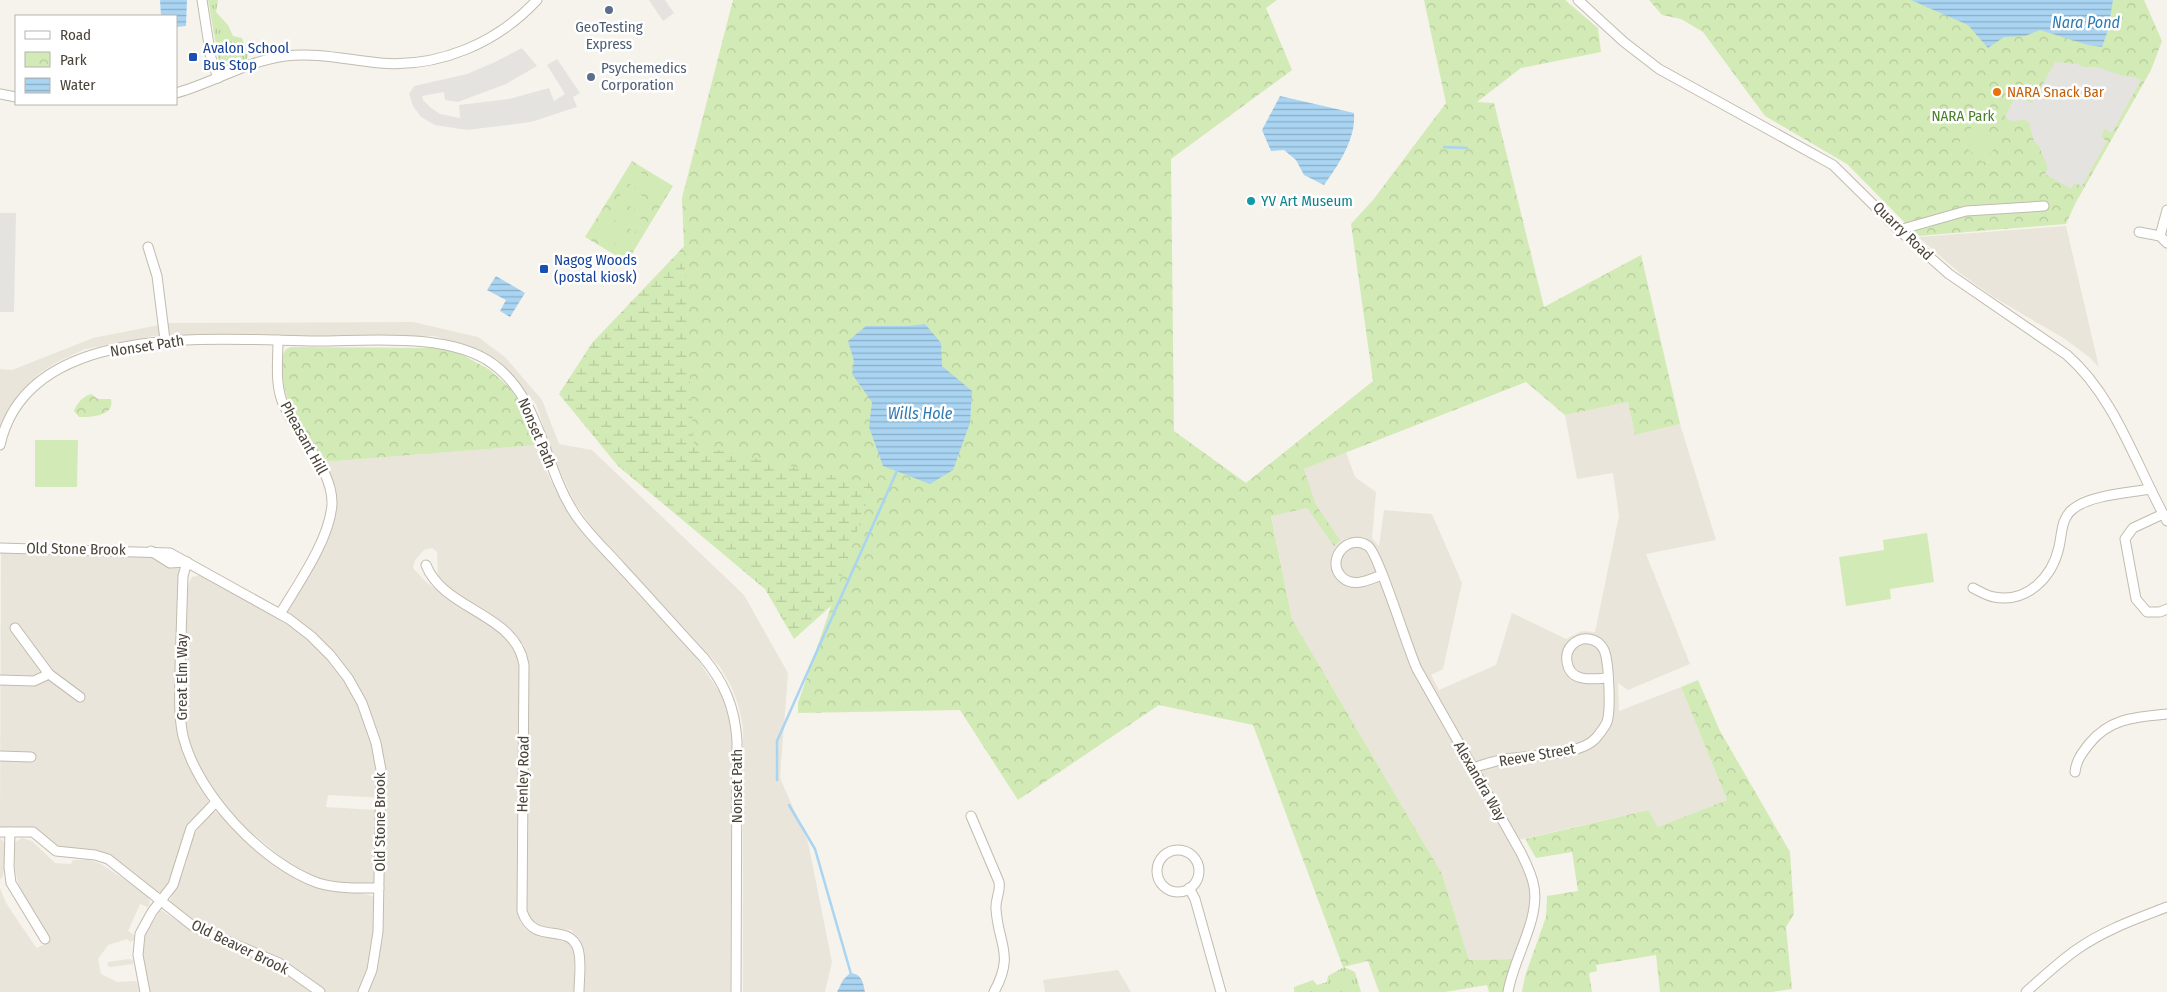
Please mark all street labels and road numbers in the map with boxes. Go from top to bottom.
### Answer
street label: Quarry Road [1869,198,1937,264]
street label: Nonset Path [109,331,185,361]
street label: Nonset Path [514,395,560,471]
street label: Pheasant Hill [277,398,331,478]
street label: Old Stone Brook [26,539,126,559]
street label: Great Elm Way [173,633,191,721]
street label: Henley Road [513,735,533,813]
street label: Alexandra Way [1450,738,1510,824]
street label: Reeve Street [1497,739,1577,771]
street label: Nonset Path [728,749,746,823]
street label: Old Stone Brook [371,772,389,872]
street label: Old Beaver Brook [188,916,292,978]

